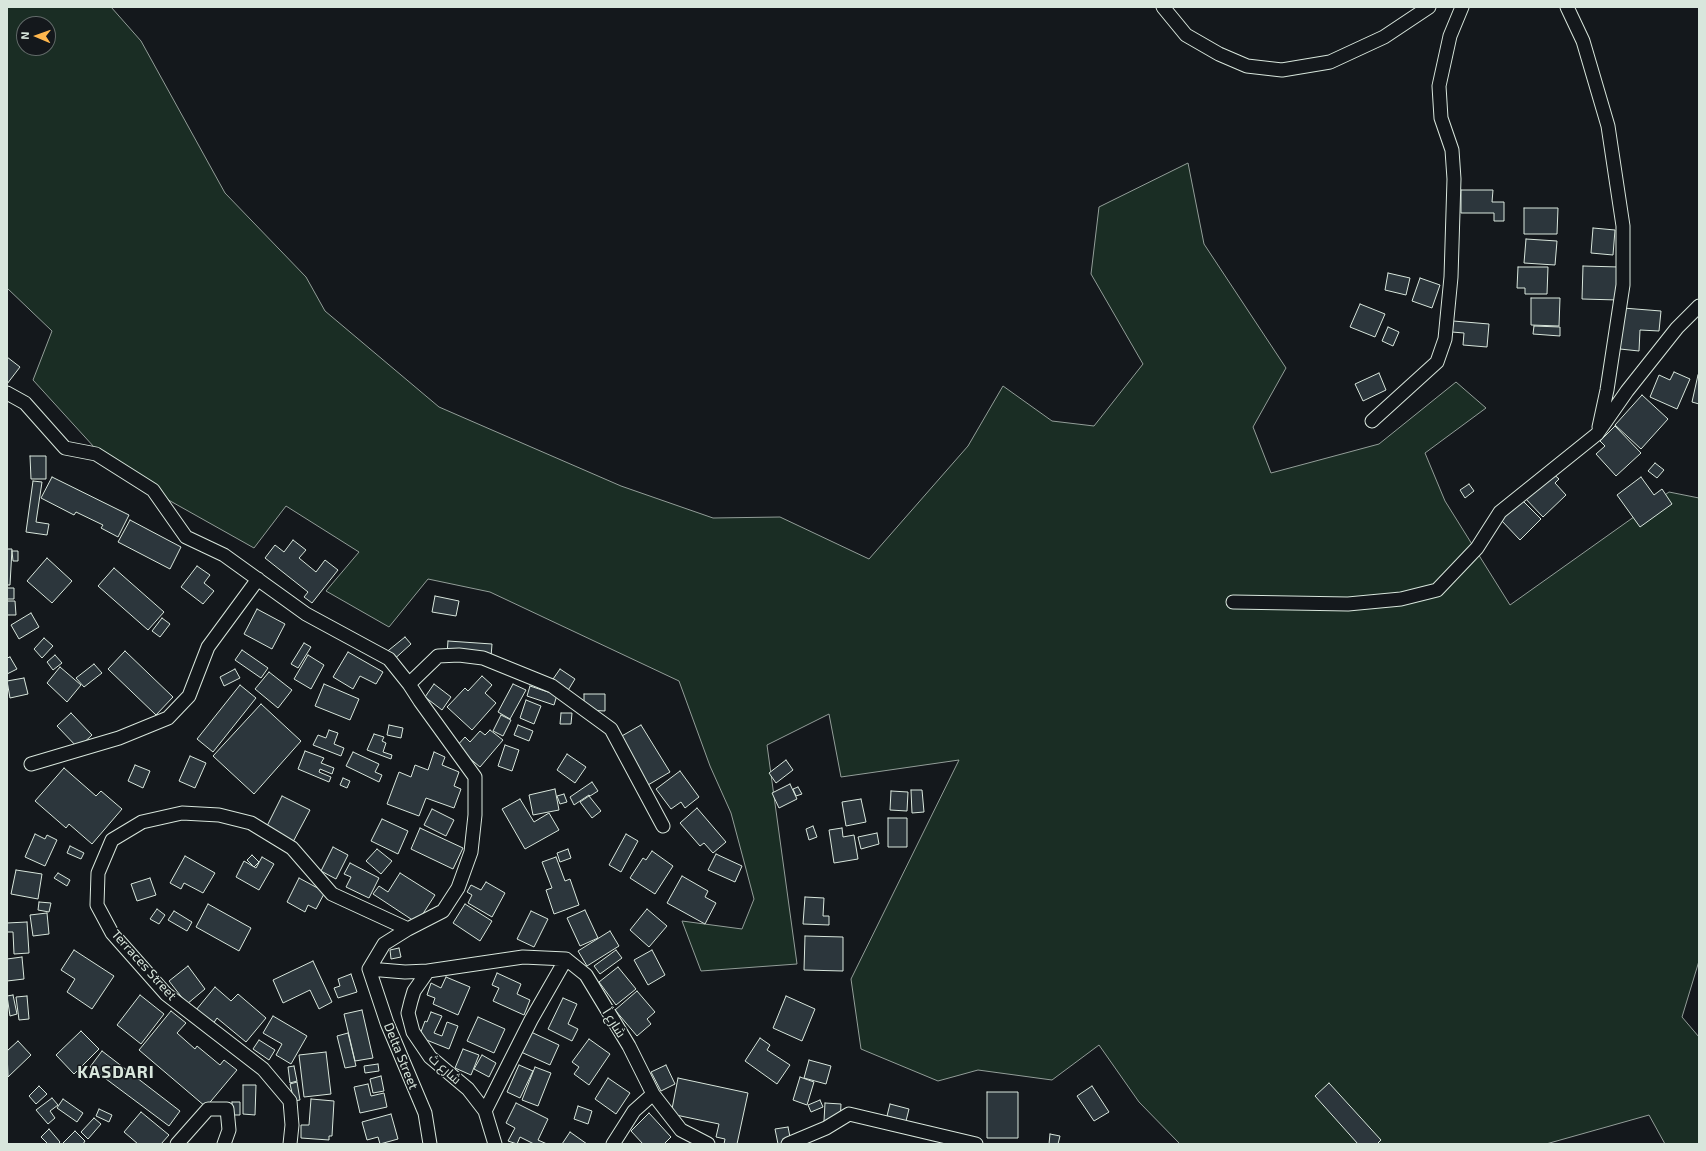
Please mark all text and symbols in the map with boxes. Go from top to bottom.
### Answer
north arrow [16,16,56,56]
text: N [18,31,31,40]
street label: Terraces Street [108,927,180,1003]
street label: شارع أ [599,1005,629,1041]
street label: Delta Street [381,1020,421,1092]
street label: شارع ث [426,1050,464,1088]
district label: KASDARI [77,1062,155,1082]

